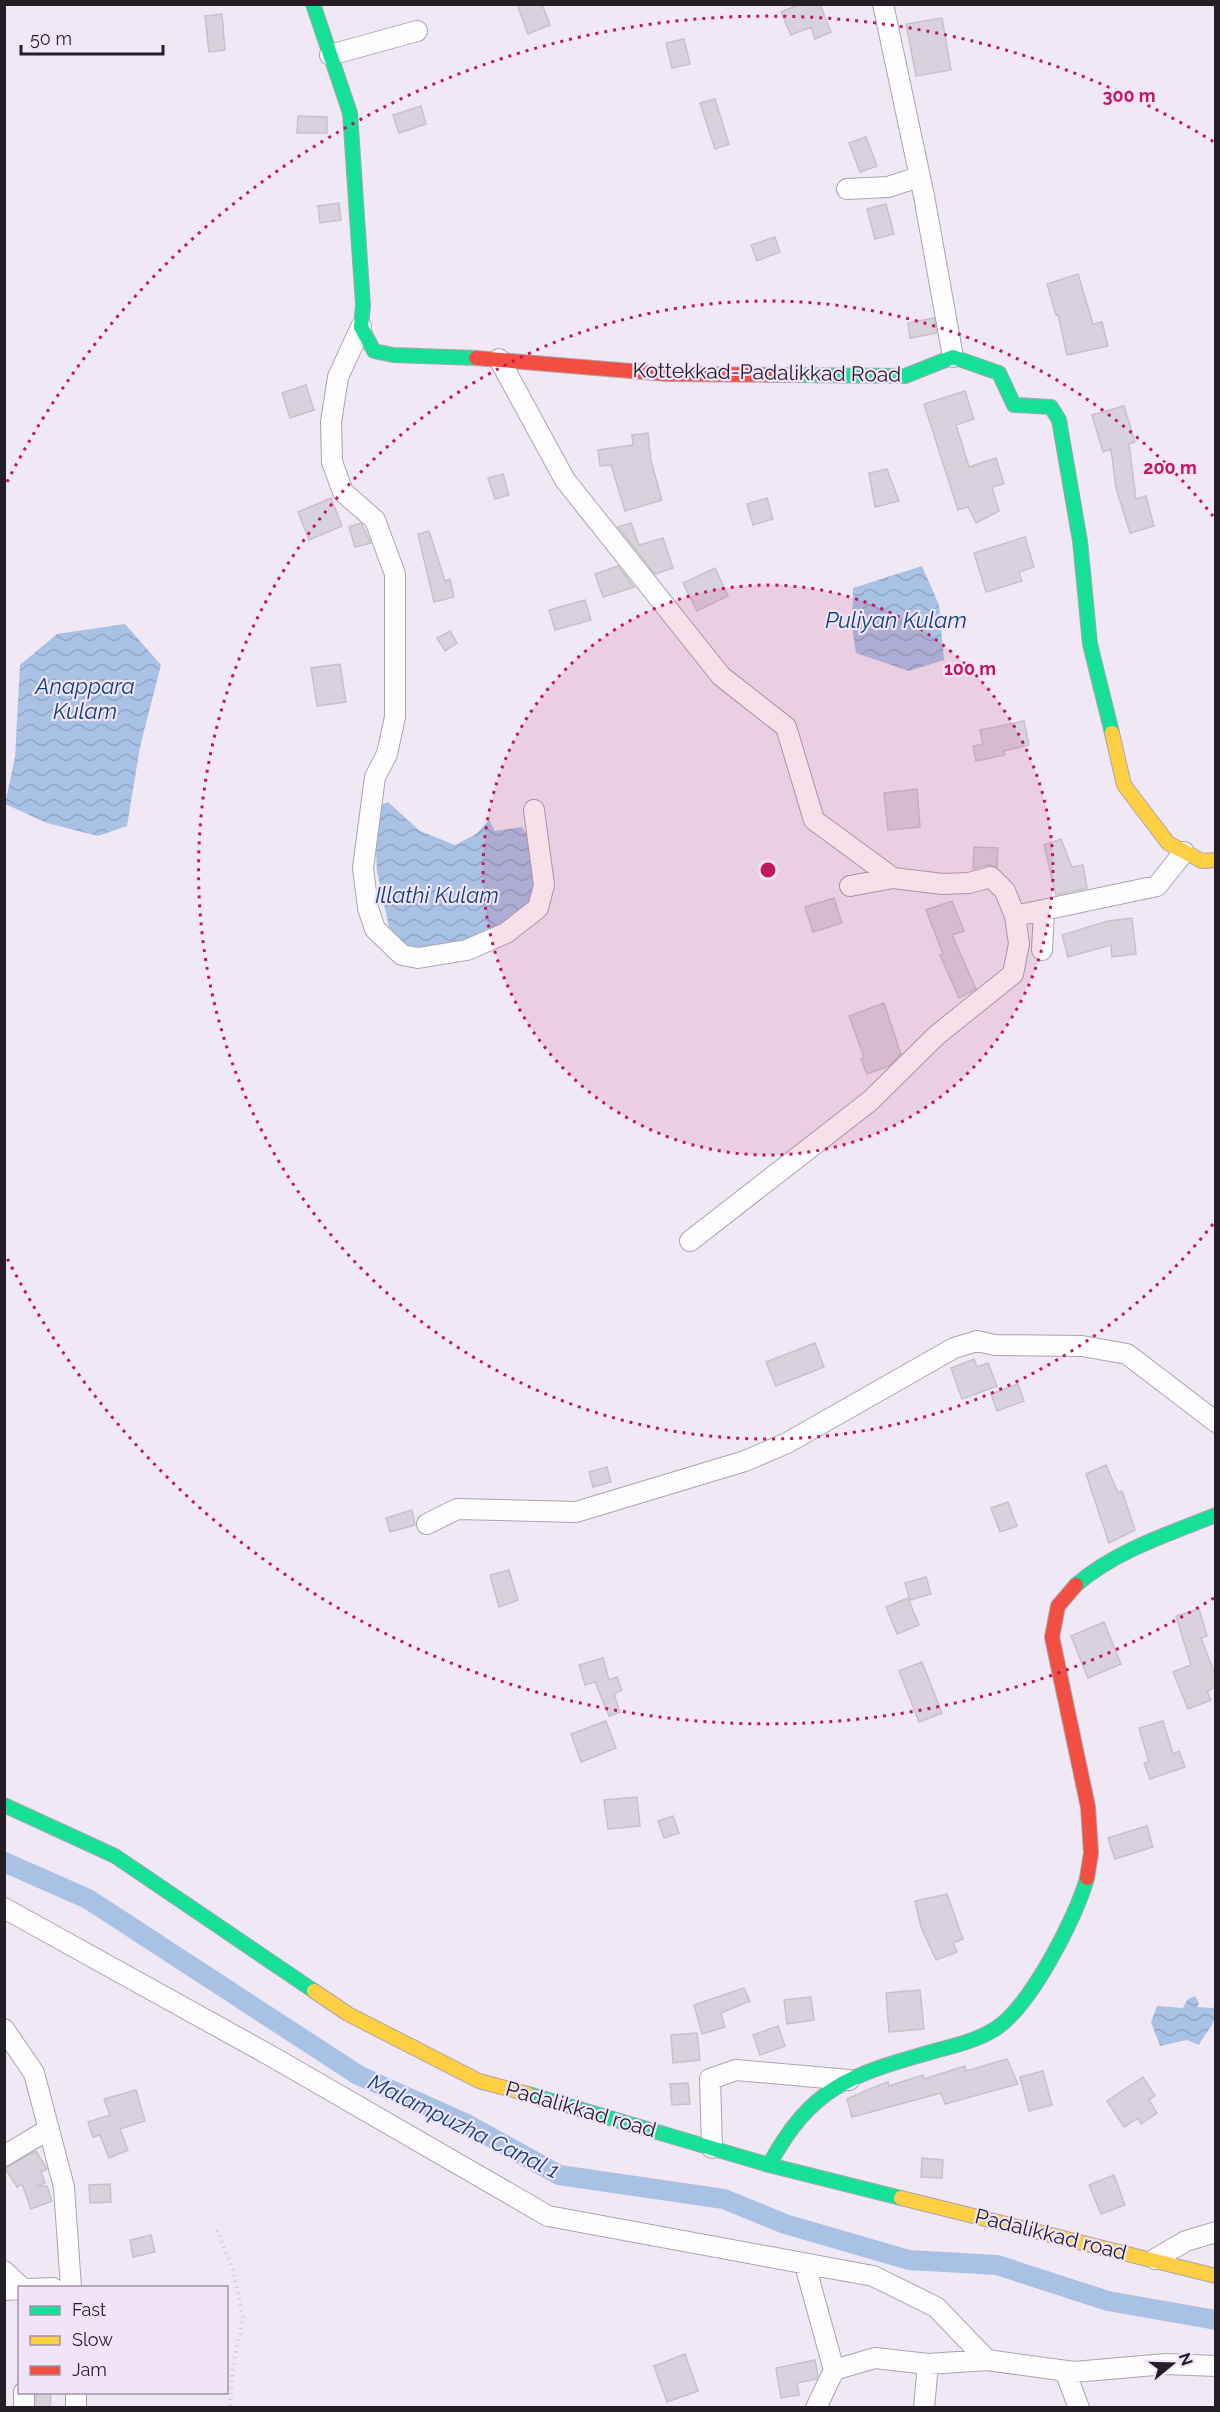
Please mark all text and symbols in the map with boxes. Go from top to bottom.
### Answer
scale bar [21,18,164,56]
text: 50 m [30,28,72,49]
text: 300 m [1102,85,1156,106]
street label: Kottekkad-Padalikkad Road [632,357,902,387]
text: 200 m [1143,457,1197,478]
water label: Puliyan Kulam [825,607,967,633]
text: 100 m [944,658,996,679]
water label: Anappara Kulam [34,673,135,724]
centre of rings [758,860,778,880]
water label: Illathi Kulam [375,882,499,908]
water label: Malampuzha Canal 1 [364,2068,564,2184]
street label: Padalikkad road [503,2076,659,2142]
street label: Padalikkad road [973,2203,1129,2265]
legend [18,2286,228,2394]
text: Fast [72,2299,106,2320]
text: Slow [72,2329,113,2350]
north arrow [1142,2334,1202,2394]
text: N [1175,2350,1197,2368]
text: Jam [72,2359,107,2380]

